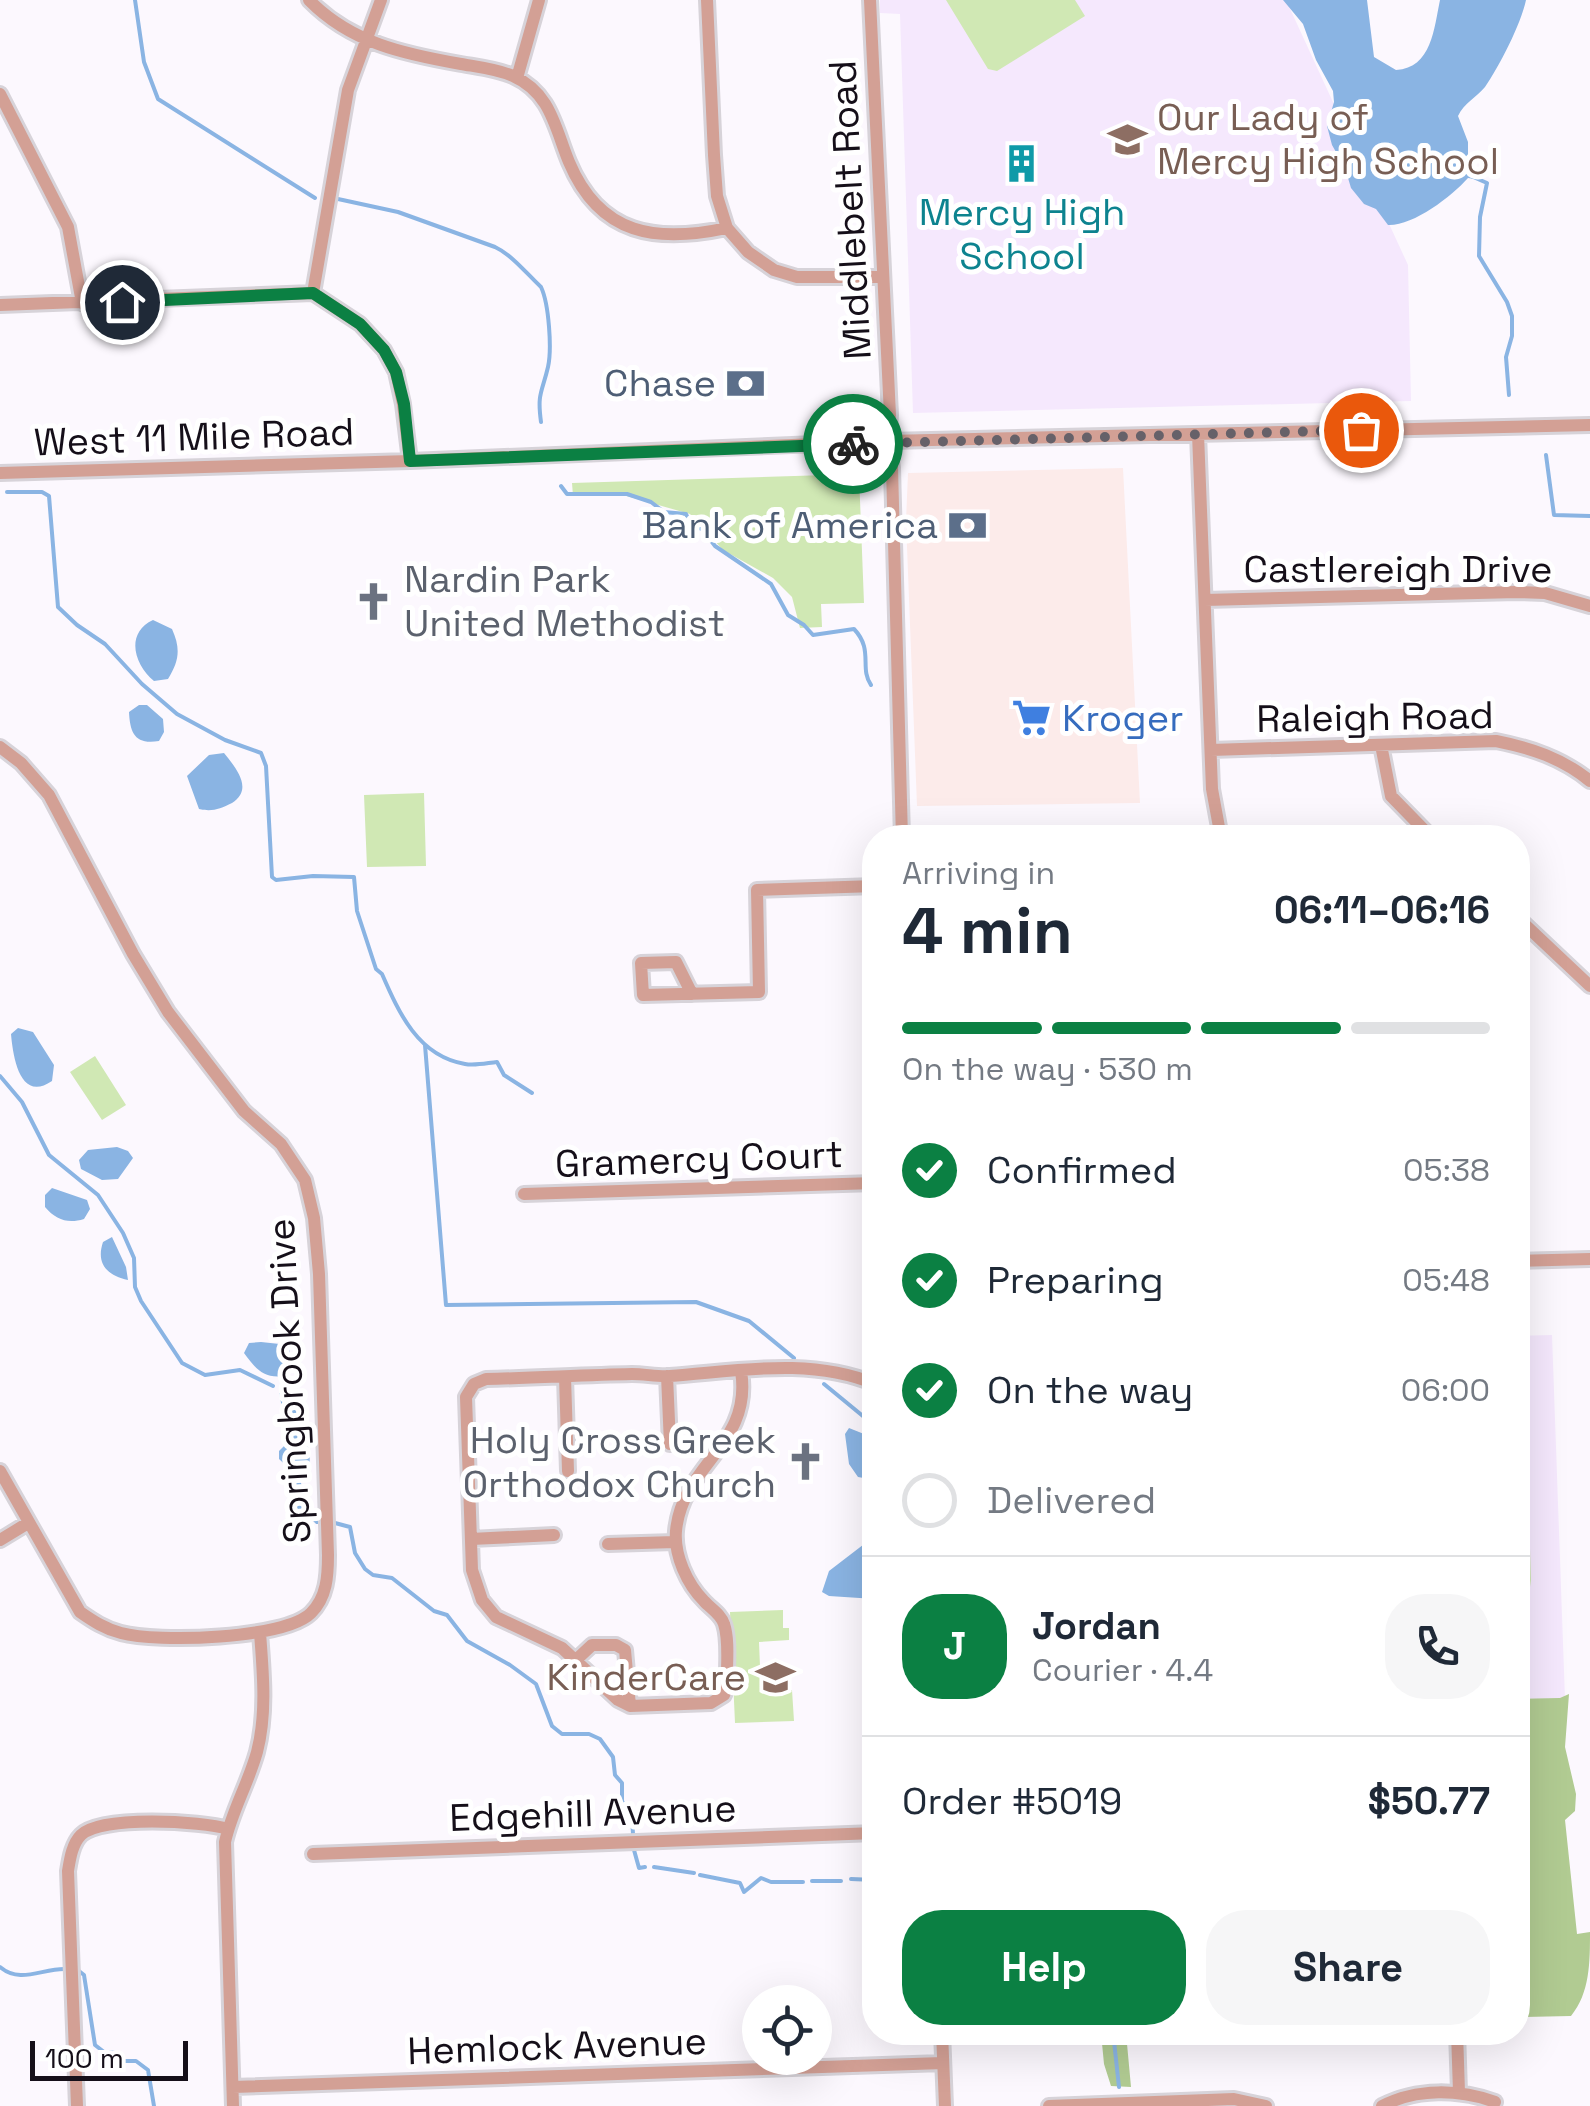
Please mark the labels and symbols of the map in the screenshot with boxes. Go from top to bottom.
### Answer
street label: Middlebelt Road [818,59,882,361]
place label: Our Lady of Mercy High School [1157,93,1499,185]
school or university icon: Our Lady of Mercy High School [1106,118,1148,160]
building icon: Mercy High School [1001,142,1043,184]
place label: Mercy High School [919,188,1125,280]
pin [80,260,165,345]
place label: Chase [604,359,716,407]
bank icon: Chase [725,362,767,404]
pin [1319,388,1404,473]
courier [803,394,903,494]
street label: West 11 Mile Road [33,407,355,467]
place label: Bank of America [641,501,938,549]
bank icon: Bank of America [947,504,989,546]
street label: Castlereigh Drive [1244,545,1552,593]
place label: Nardin Park United Methodist [404,555,725,647]
church icon: Nardin Park United Methodist [353,580,395,622]
street label: Raleigh Road [1256,691,1494,743]
place label: Kroger [1062,694,1184,742]
supermarket icon: Kroger [1011,697,1053,739]
street label: Gramercy Court [554,1130,844,1188]
street label: Springbrook Drive [257,1217,321,1545]
place label: Holy Cross Greek Orthodox Church [463,1416,776,1508]
church icon: Holy Cross Greek Orthodox Church [785,1441,827,1483]
place label: KinderCare [547,1653,746,1701]
school or university icon: KinderCare [755,1656,797,1698]
street label: Edgehill Avenue [449,1784,737,1842]
street label: Hemlock Avenue [406,2017,708,2075]
scale bar [30,2036,188,2080]

